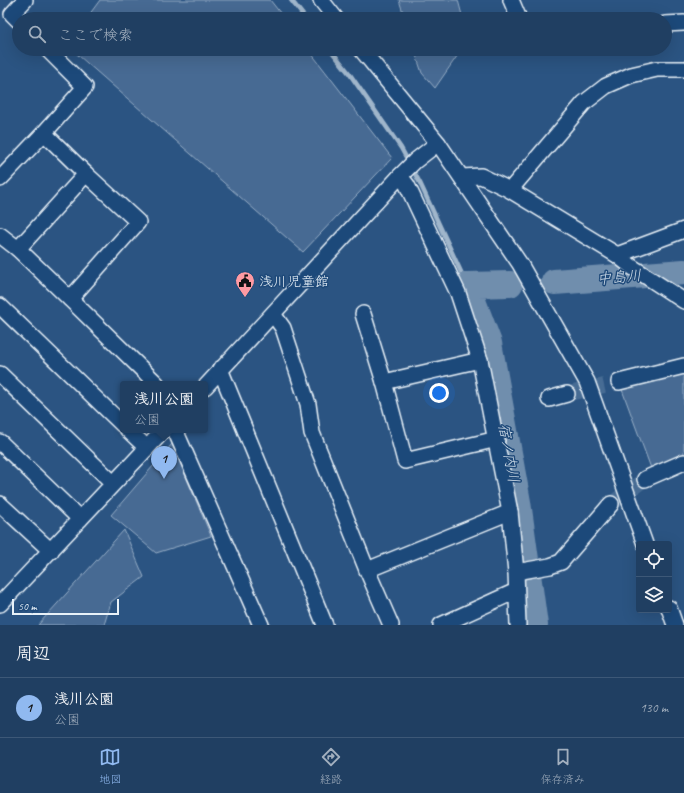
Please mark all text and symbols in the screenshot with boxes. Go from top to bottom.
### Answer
search box [12,12,672,56]
icon: search [26,23,48,45]
text: ここで検索 [58,26,133,45]
water label: 中島川 [596,266,642,289]
public building icon: 浅川児童館 [234,270,256,298]
place label: 浅川児童館 [259,273,329,290]
popup [120,381,208,433]
your location [429,383,449,403]
text: 浅川公園 [134,390,194,409]
text: 公園 [134,412,160,428]
water label: 宿ノ内川 [494,422,523,484]
pin: 1 [151,446,177,479]
map controls [636,541,672,613]
button: locate [636,541,672,577]
button: layers [636,577,672,613]
scale bar [12,597,119,616]
text: 50 m [18,599,37,613]
text: 周辺 [16,643,50,664]
text: 浅川公園 [54,690,114,709]
text: 1 [26,700,32,716]
text: 130 m [640,700,668,716]
text: 公園 [54,712,80,728]
tab: 地図 [99,746,121,786]
tab: 経路 [320,746,342,786]
tab: 保存済み [541,746,585,786]

